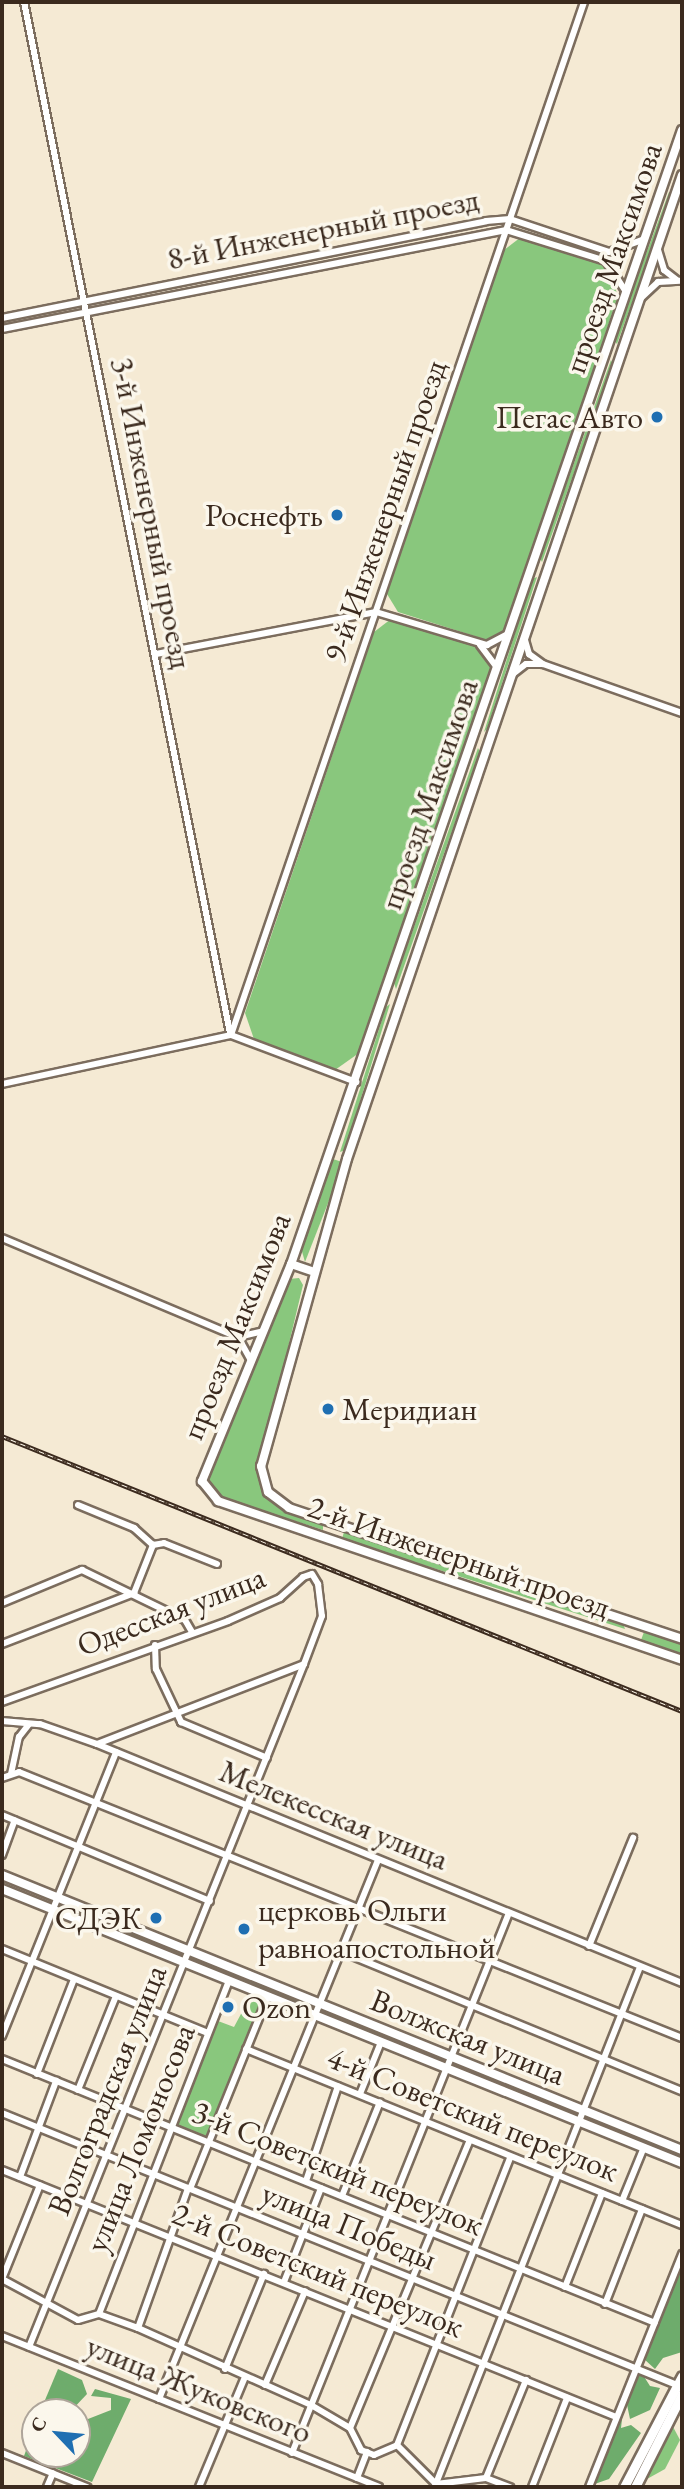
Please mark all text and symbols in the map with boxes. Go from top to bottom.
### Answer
street label: проезд Максимова [556,138,670,378]
street label: 8-й Инженерный проезд [164,180,482,278]
street label: 3-й Инженерный проезд [103,354,201,672]
street label: 9-й Инженерный проезд [315,355,455,667]
place label: Пегас Авто [496,398,643,436]
marker: Пегас Авто [649,409,665,425]
place label: Роснефть [205,496,323,534]
marker: Роснефть [329,507,345,523]
street label: проезд Максимова [372,674,486,914]
street label: проезд Максимова [173,1207,299,1445]
place label: Меридиан [342,1390,477,1428]
marker: Меридиан [320,1401,336,1417]
street label: 2-й Инженерный проезд [303,1487,615,1627]
street label: Одесская улица [72,1558,270,1664]
street label: Мелекесская улица [214,1752,454,1878]
place label: церковь Ольги равноапостольной [258,1892,495,1967]
place label: СДЭК [55,1899,142,1937]
marker: СДЭК [148,1910,164,1926]
marker: церковь Ольги равноапостольной [236,1921,252,1937]
street label: Волгоградская улица [39,1959,175,2221]
street label: Волжская улица [365,1981,571,2093]
place label: Ozon [242,1988,311,2026]
marker: Ozon [220,1999,236,2015]
street label: улица Ломоносова [77,2018,203,2258]
street label: 4-й Советский переулок [322,2038,624,2190]
street label: 3-й Советский переулок [187,2092,489,2244]
street label: улица Победы [256,2174,442,2278]
street label: 2-й Советский переулок [167,2194,469,2346]
street label: улица Жуковского [81,2326,317,2452]
north arrow [21,2398,91,2468]
text: С [24,2413,53,2436]

